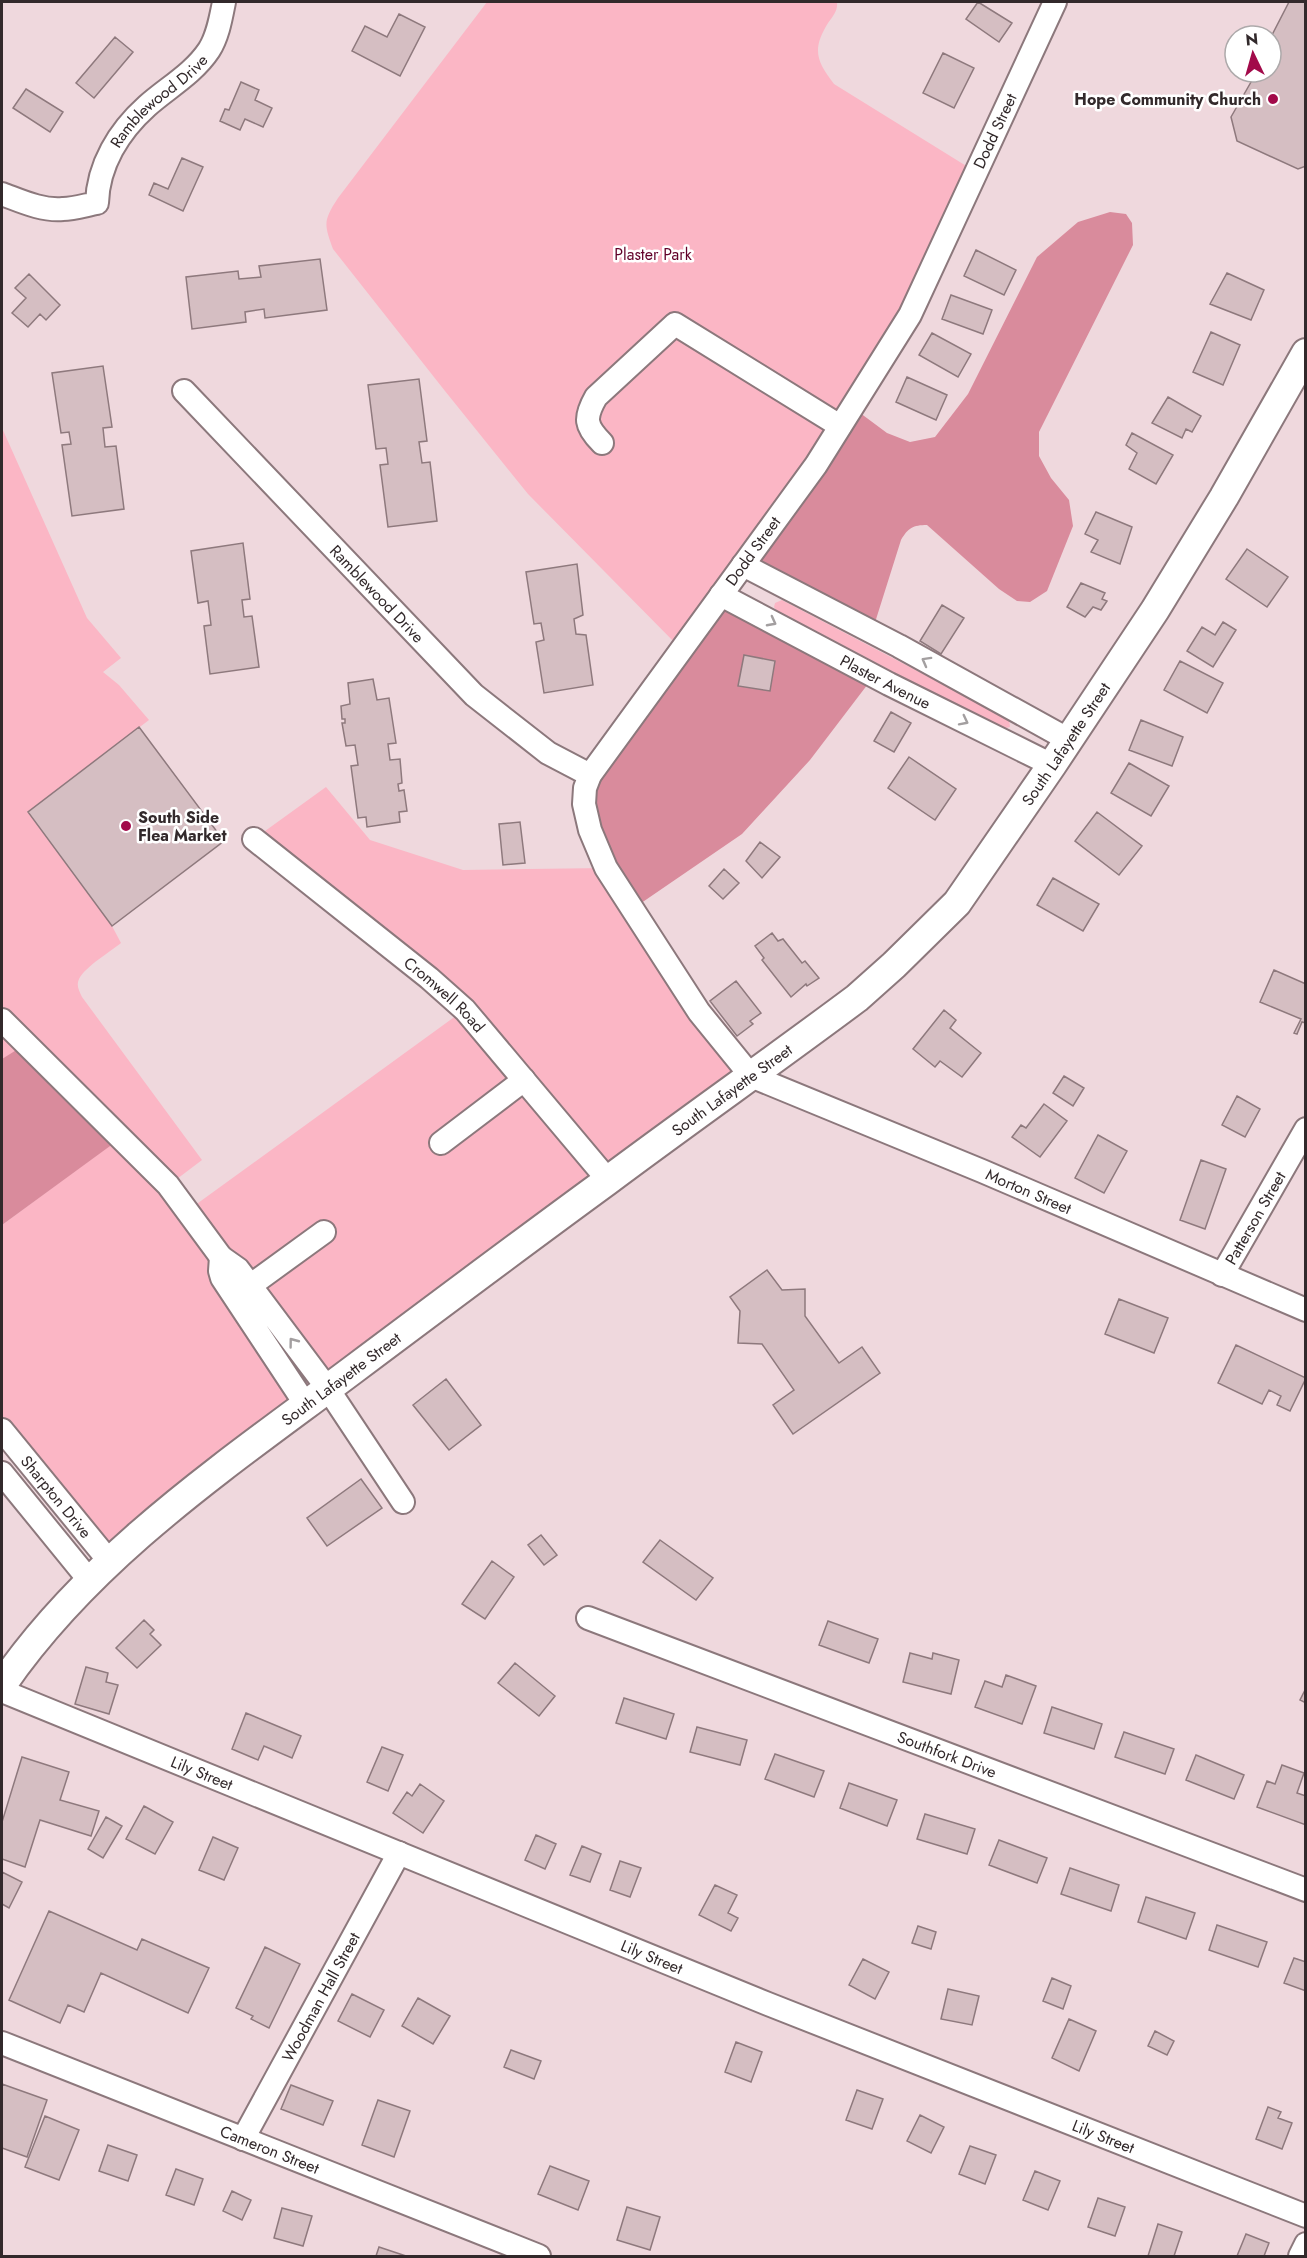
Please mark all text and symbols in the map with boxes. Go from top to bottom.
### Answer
north arrow [1223,24,1283,84]
text: N [1244,28,1259,52]
street label: Ramblewood Drive [104,49,213,152]
place label: Hope Community Church [1074,88,1261,111]
street label: Dodd Street [967,89,1023,172]
marker: Hope Community Church [1266,92,1280,106]
park label: Plaster Park [614,243,693,266]
street label: Dodd Street [720,511,786,590]
street label: Ramblewood Drive [325,539,430,648]
one-way arrow [766,615,777,626]
street label: Plaster Avenue [836,649,935,714]
one-way arrow [922,657,932,668]
street label: South Lafayette Street [1016,678,1115,810]
one-way arrow [958,714,969,726]
place label: South Side Flea Market [138,806,227,847]
marker: South Side Flea Market [119,819,133,833]
street label: Cromwell Road [399,951,490,1037]
street label: South Lafayette Street [667,1038,797,1141]
street label: Morton Street [982,1162,1075,1220]
street label: Patterson Street [1219,1167,1291,1269]
street label: South Lafayette Street [276,1326,406,1431]
one-way arrow [289,1338,300,1349]
street label: Sharpton Drive [16,1450,97,1543]
street label: Southfork Drive [894,1725,1000,1783]
street label: Lily Street [167,1750,237,1796]
street label: Woodman Hall Street [276,1928,365,2066]
street label: Lily Street [617,1934,686,1980]
street label: Lily Street [1069,2114,1138,2159]
street label: Cameron Street [217,2119,323,2179]

